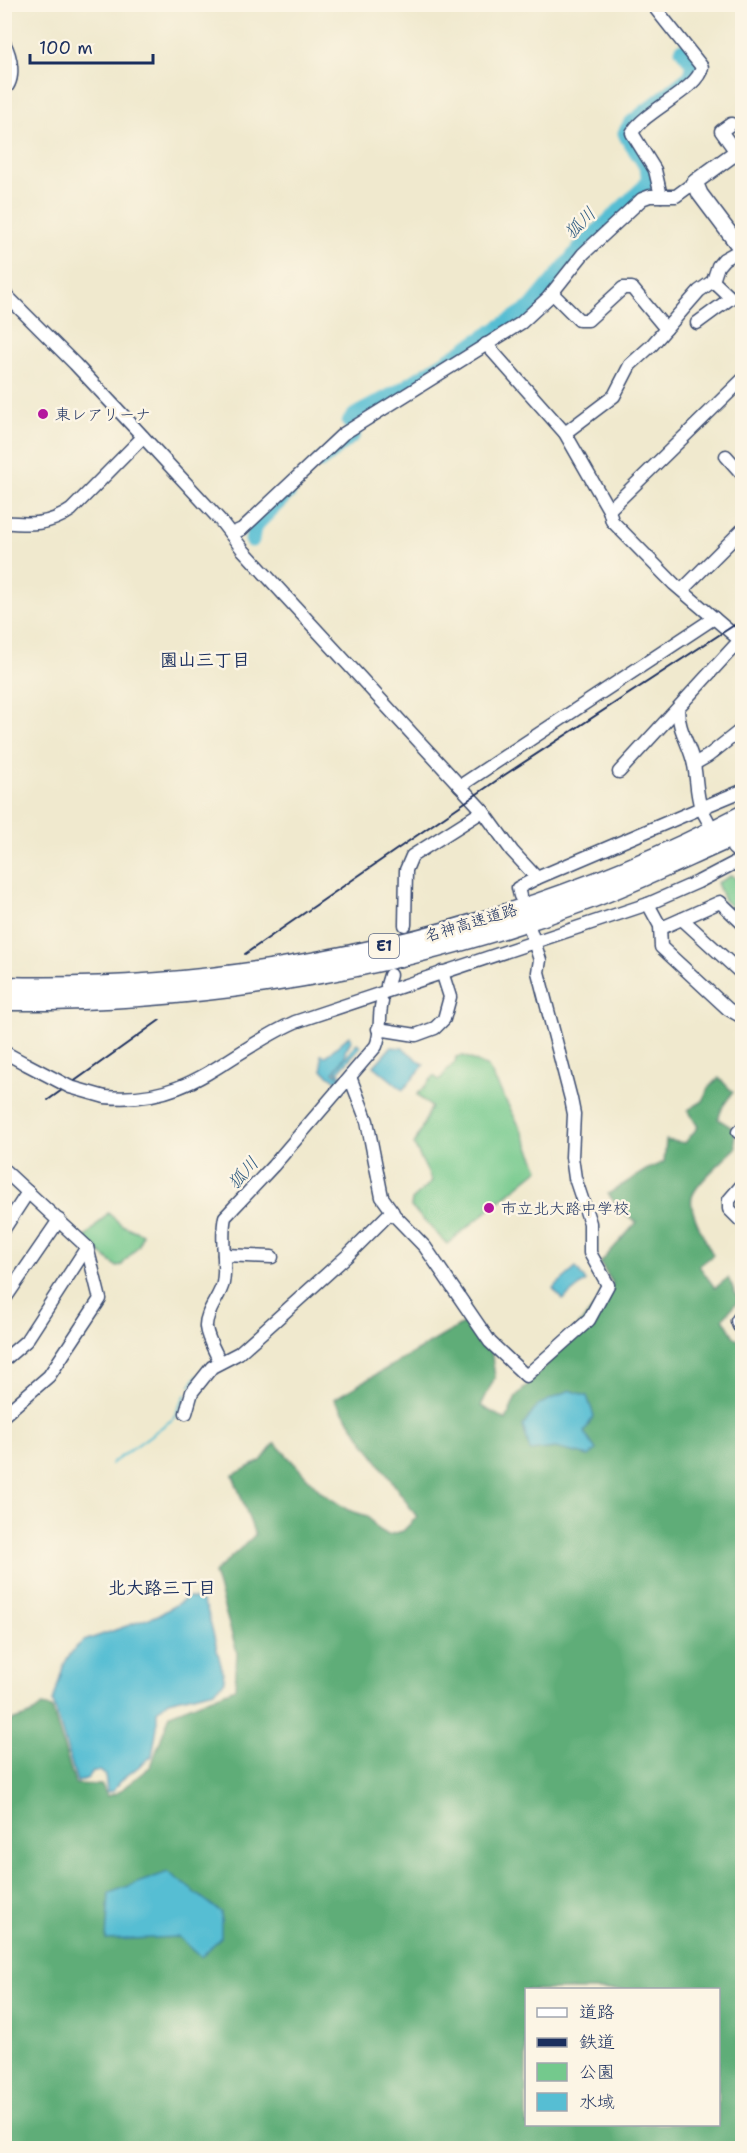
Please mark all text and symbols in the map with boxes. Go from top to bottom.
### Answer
scale bar [30,27,153,65]
text: 100 m [39,36,93,60]
water label: 狐川 [559,202,601,244]
place label: 東レアリーナ [55,404,151,425]
marker: 東レアリーナ [36,407,50,421]
district label: 園山三丁目 [160,648,250,672]
street label: 名神高速道路 [422,898,520,947]
road number: E1 [369,934,399,958]
water label: 狐川 [222,1152,264,1194]
place label: 市立北大路中学校 [501,1198,629,1219]
marker: 市立北大路中学校 [482,1201,496,1215]
district label: 北大路三丁目 [108,1576,216,1600]
legend [525,1988,720,2126]
text: 道路 [579,2000,615,2024]
text: 鉄道 [579,2030,615,2054]
text: 公園 [579,2060,615,2084]
text: 水域 [579,2090,615,2114]

